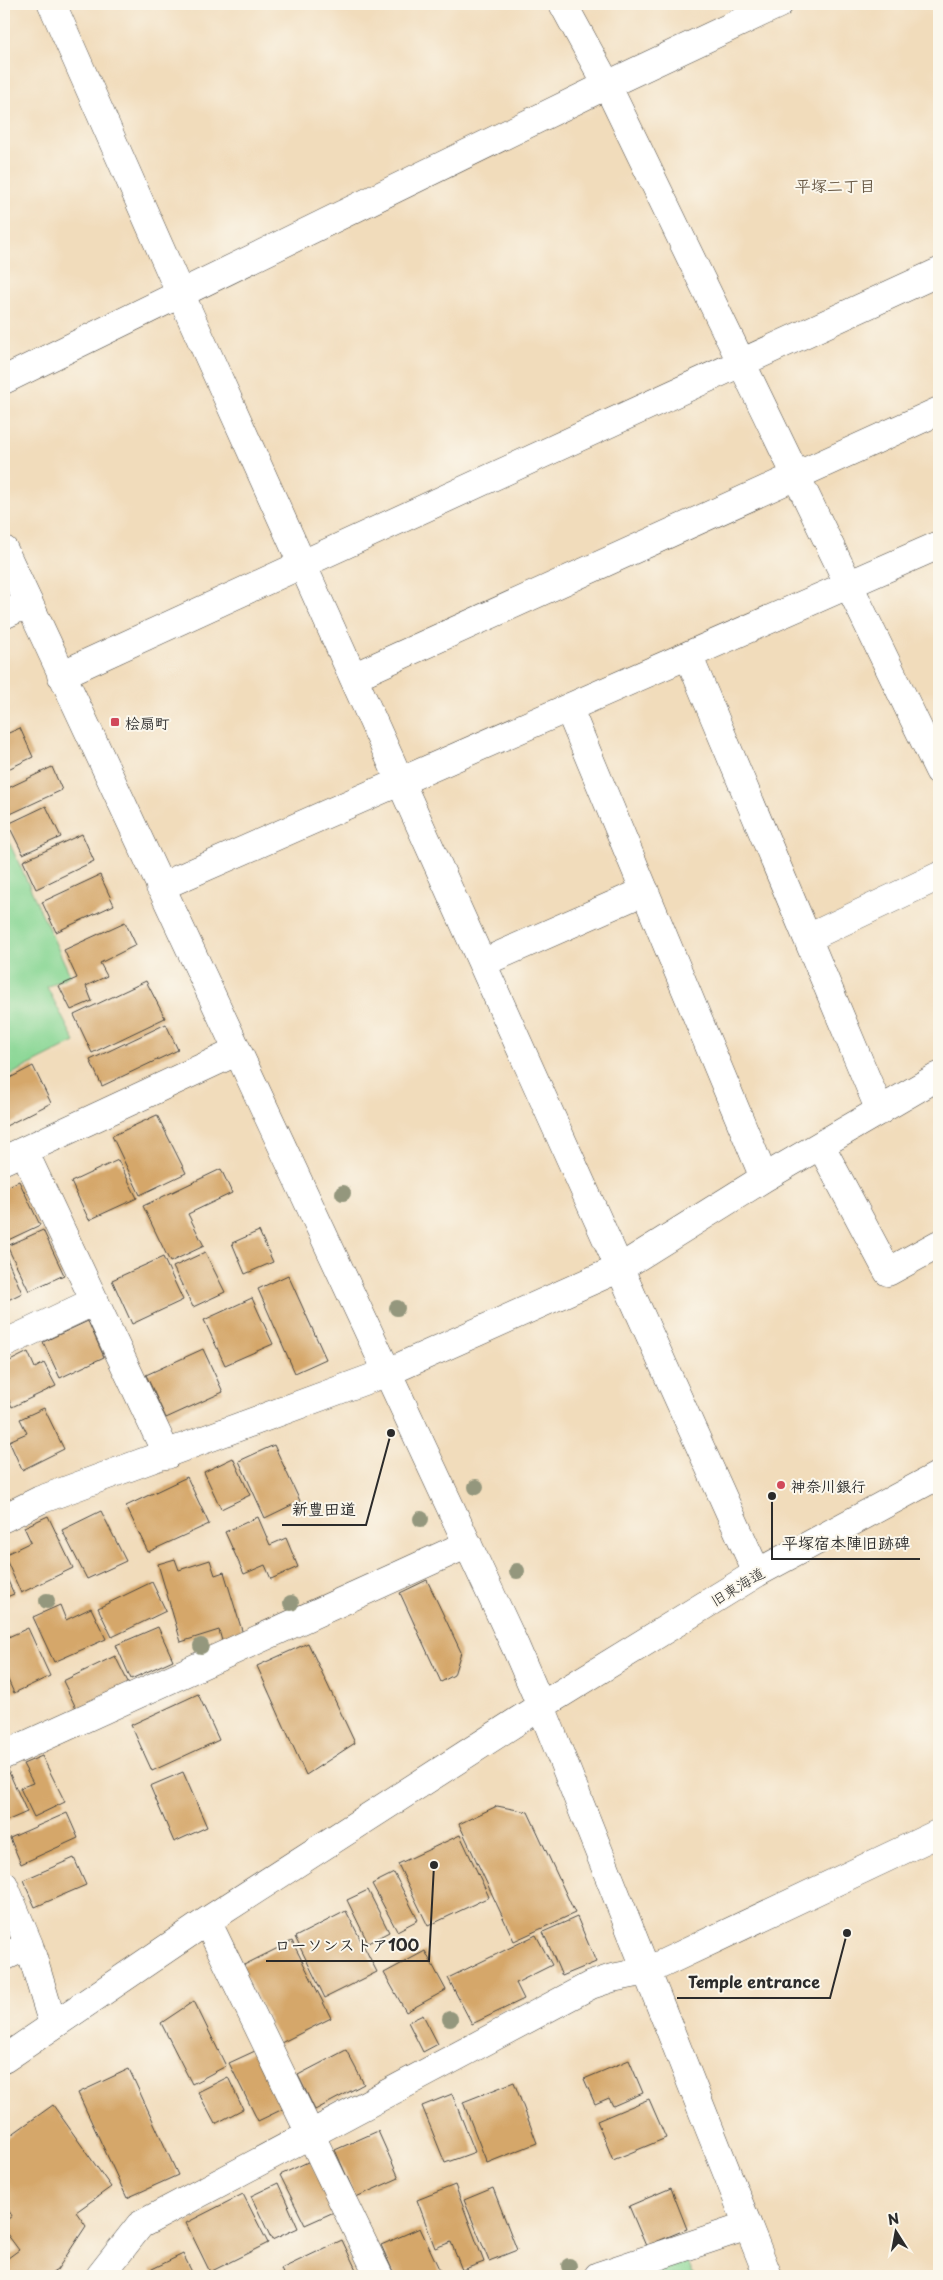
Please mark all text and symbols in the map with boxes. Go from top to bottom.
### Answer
district label: 平塚二丁目 [795,173,875,197]
place label: 桧扇町 [125,711,170,734]
marker: 桧扇町 [109,716,121,728]
place label: 神奈川銀行 [791,1474,866,1497]
marker: 神奈川銀行 [775,1479,787,1491]
callout: 新豊田道 [282,1494,366,1525]
text: 新豊田道 [292,1496,356,1520]
callout: 平塚宿本陣旧跡碑 [772,1528,920,1559]
text: 平塚宿本陣旧跡碑 [782,1530,910,1554]
street label: 旧東海道 [705,1561,769,1611]
callout: ローソンストア100 [266,1930,429,1961]
text: ローソンストア100 [275,1932,420,1956]
callout: Temple entrance [677,1967,830,1998]
text: Temple entrance [688,1969,820,1993]
text: N [886,2207,901,2230]
north arrow [870,2208,920,2258]

